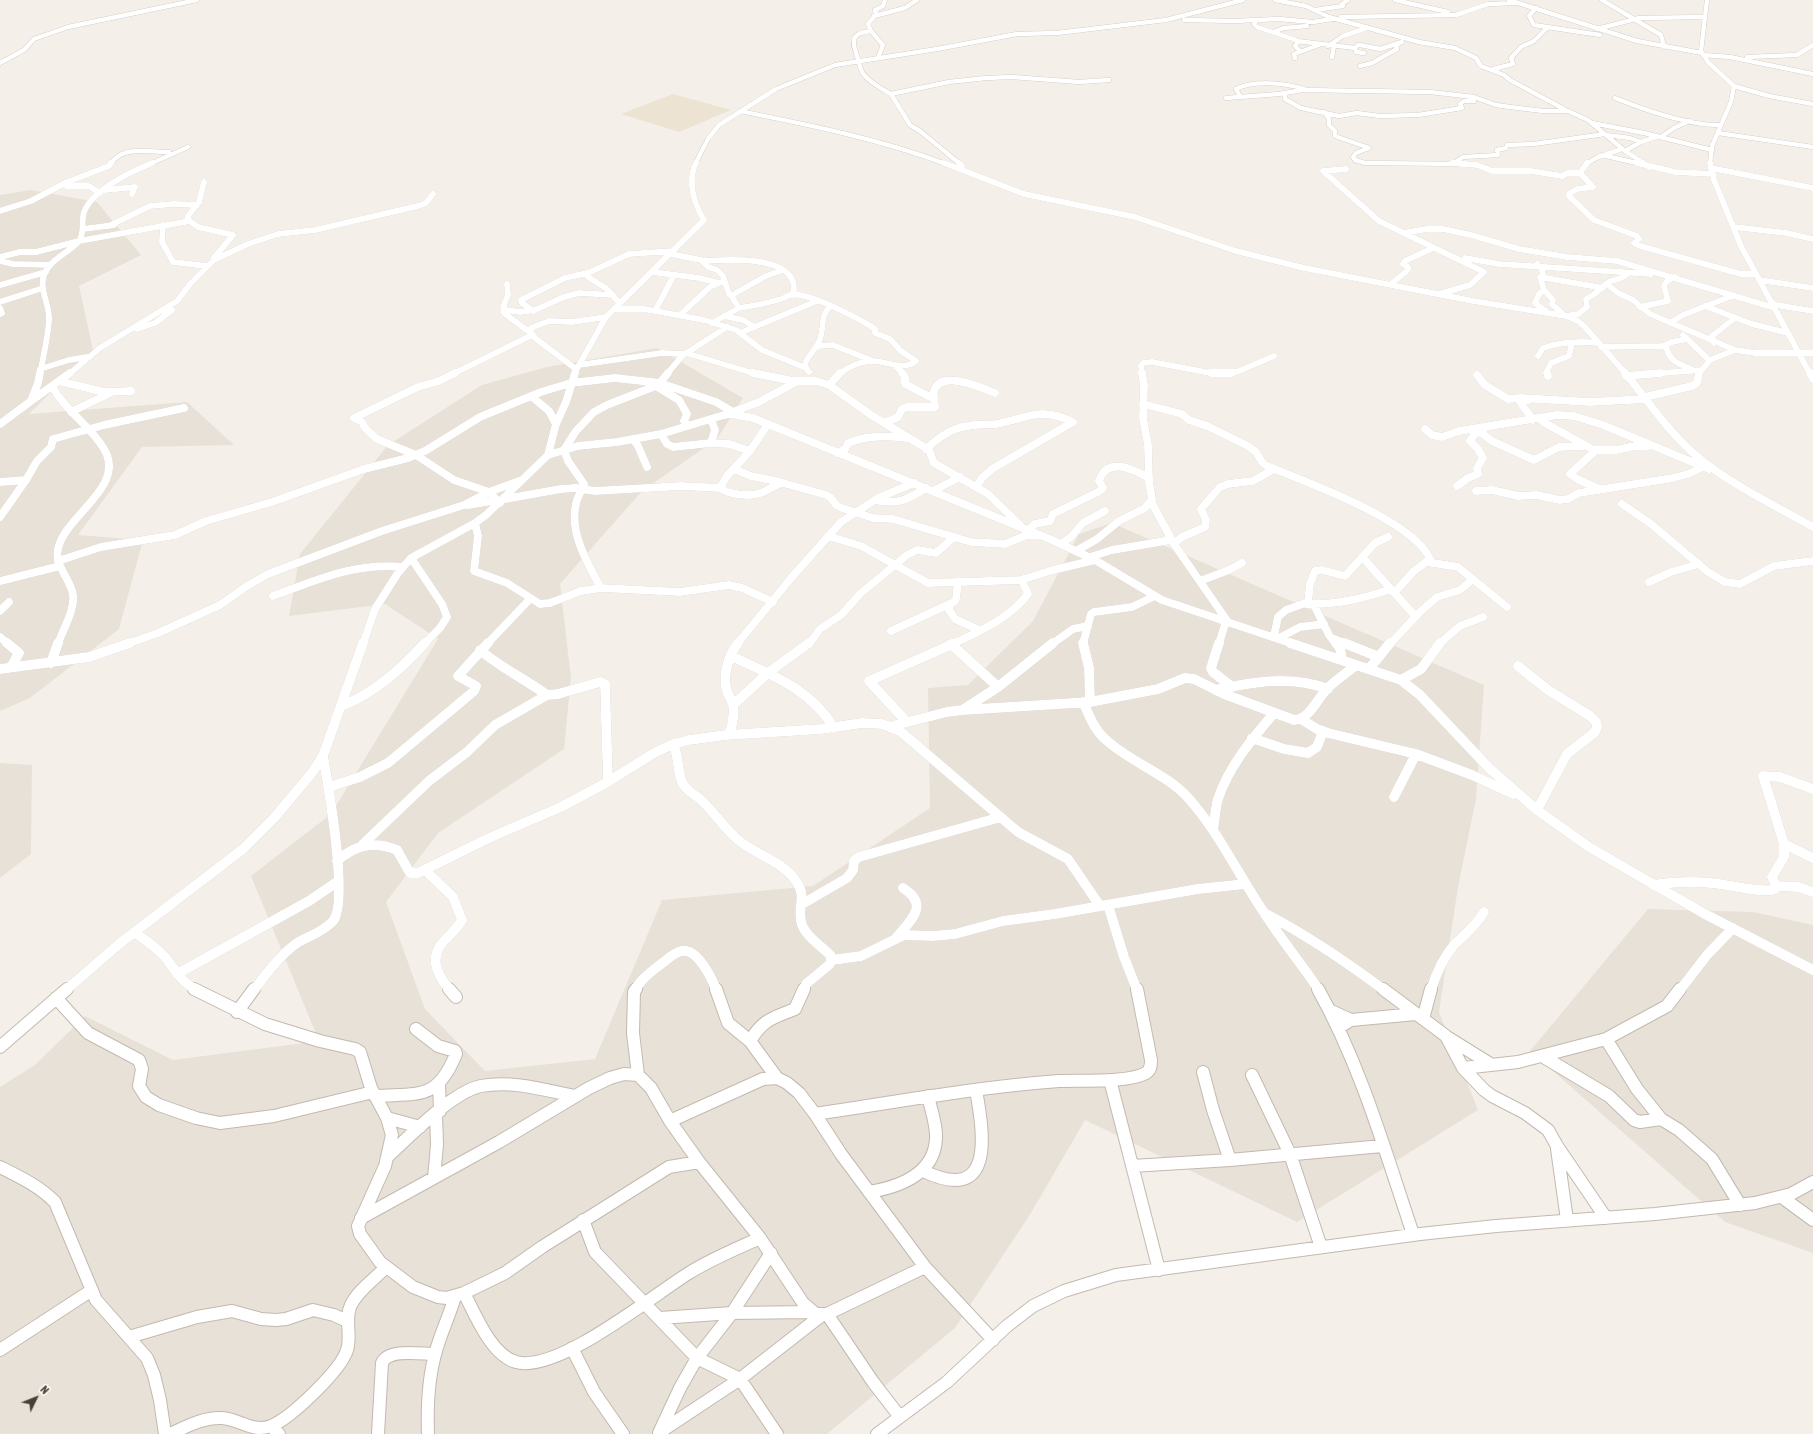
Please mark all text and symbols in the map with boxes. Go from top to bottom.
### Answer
north arrow [16,1378,56,1418]
text: N [38,1383,51,1396]

